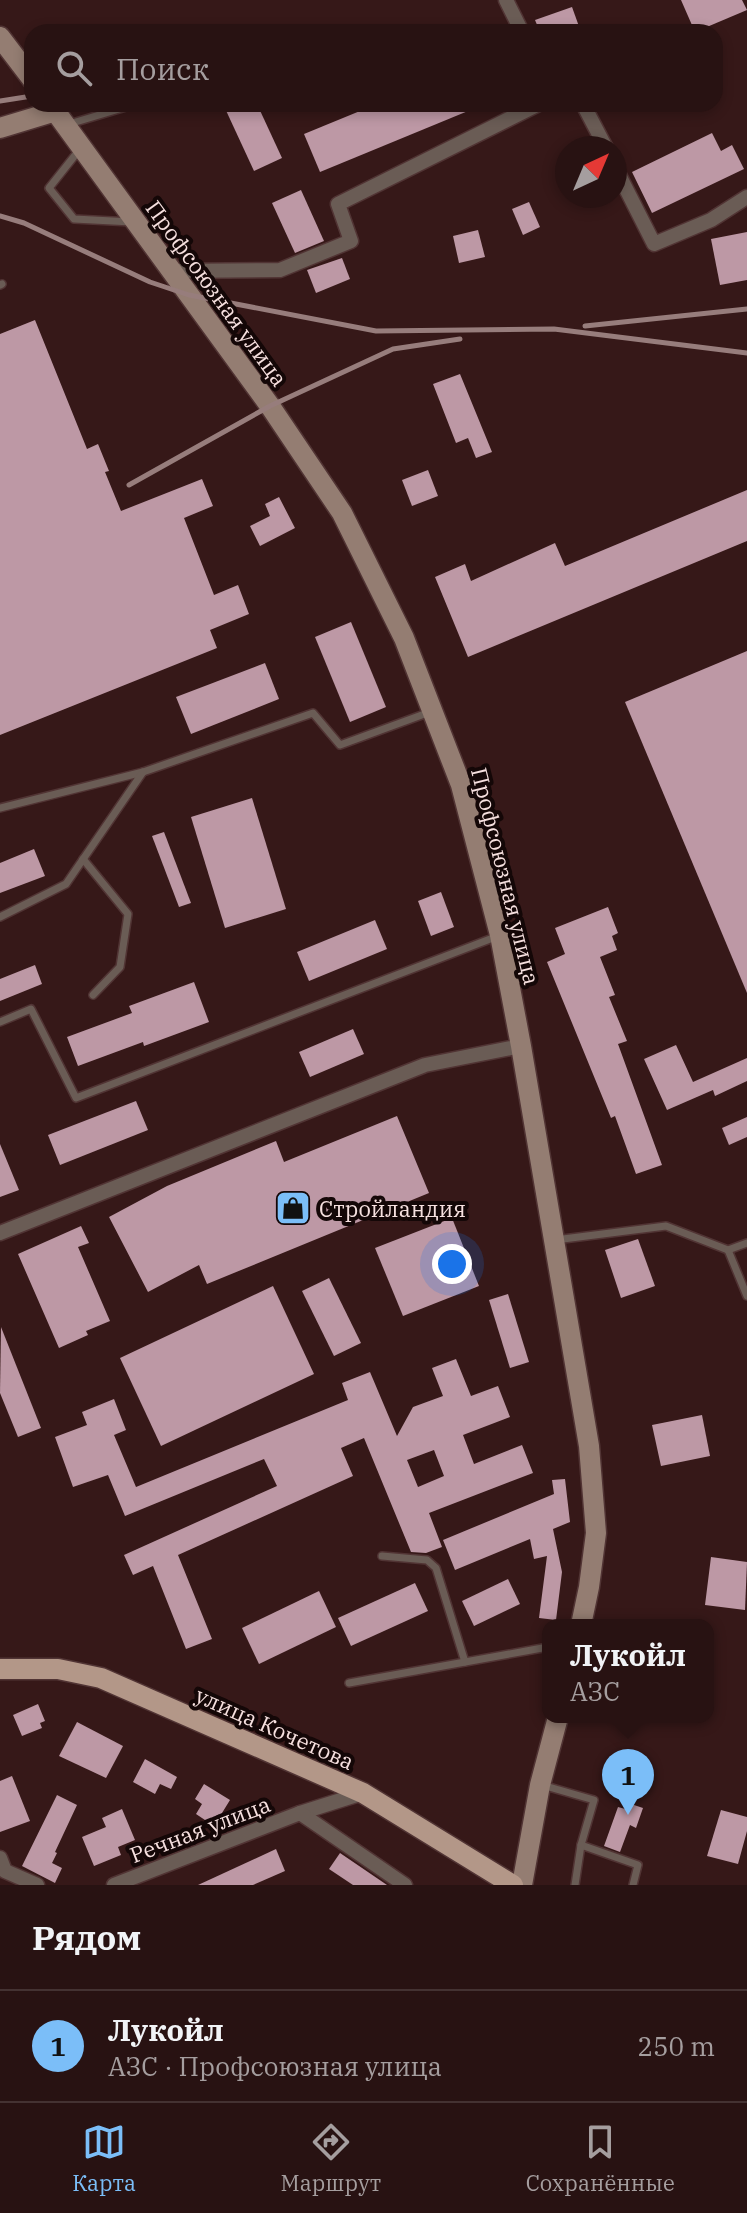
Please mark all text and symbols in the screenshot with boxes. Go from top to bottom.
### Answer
search box [24,24,723,112]
icon: search [52,46,96,90]
text: Поиск [116,49,209,88]
north arrow [555,136,627,208]
street label: Профсоюзная улица [140,194,294,392]
street label: Профсоюзная улица [465,764,547,988]
shop icon: Стройландия [274,1189,312,1227]
place label: Стройландия [319,1194,466,1223]
your location [432,1244,472,1284]
popup [542,1619,714,1723]
text: Лукойл [570,1635,686,1674]
text: АЗС [570,1674,620,1708]
street label: улица Кочетова [191,1680,359,1776]
pin: 1 [602,1749,654,1815]
street label: Речная улица [126,1789,274,1869]
text: Рядом [32,1915,141,1959]
text: Лукойл [108,2010,224,2049]
text: 1 [50,2029,66,2063]
text: 250 m [637,2029,715,2063]
text: АЗС · Профсоюзная улица [108,2049,442,2083]
tab: Карта [72,2120,136,2197]
tab: Маршрут [281,2120,381,2197]
tab: Сохранённые [526,2120,675,2197]

